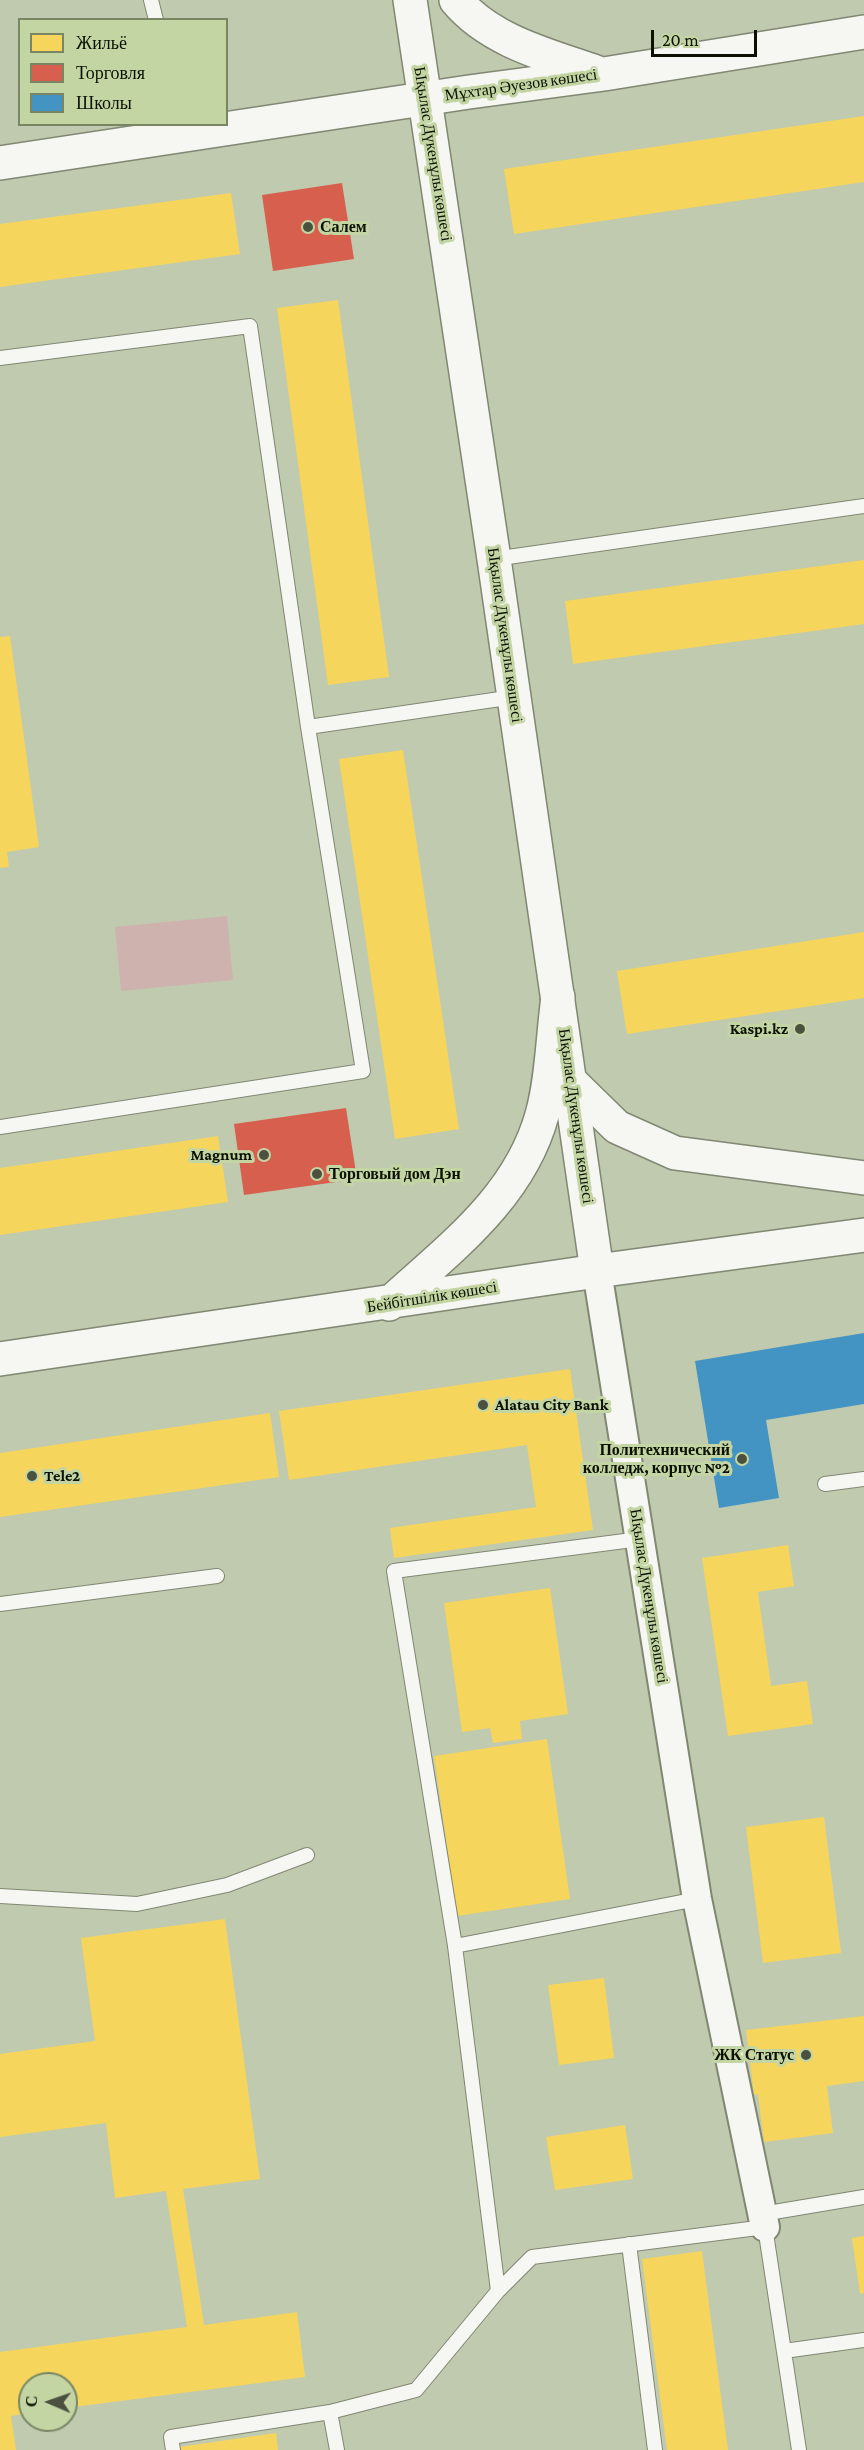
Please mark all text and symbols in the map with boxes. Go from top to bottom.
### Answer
legend [18,18,228,126]
scale bar [654,18,760,56]
text: 20 m [662,30,699,50]
text: Жильё [76,33,127,53]
text: Торговля [76,63,145,83]
street label: Ықылас Дүкенұлы көшесі [410,65,456,243]
street label: Мұхтар Әуезов көшесі [444,65,598,105]
text: Школы [76,93,132,113]
place label: Салем [320,217,367,237]
marker: Салем [301,220,315,234]
street label: Ықылас Дүкенұлы көшесі [483,546,527,724]
place label: Kaspi.kz [730,1019,788,1039]
marker: Kaspi.kz [793,1022,807,1036]
street label: Ықылас Дүкенұлы көшесі [554,1027,598,1205]
place label: Magnum [190,1145,252,1165]
marker: Magnum [257,1148,271,1162]
place label: Торговый дом Дэн [329,1164,461,1184]
marker: Торговый дом Дэн [310,1167,324,1181]
street label: Бейбітшілік көшесі [366,1277,498,1317]
place label: Alatau City Bank [495,1395,608,1415]
marker: Alatau City Bank [476,1398,490,1412]
place label: Политехнический колледж, корпус №2 [583,1440,730,1478]
marker: Политехнический колледж, корпус №2 [735,1452,749,1466]
place label: Tele2 [44,1466,80,1486]
marker: Tele2 [25,1469,39,1483]
street label: Ықылас Дүкенұлы көшесі [626,1507,672,1685]
place label: ЖК Статус [714,2045,794,2065]
marker: ЖК Статус [799,2048,813,2062]
north arrow [18,2372,78,2432]
text: С [23,2395,40,2407]

